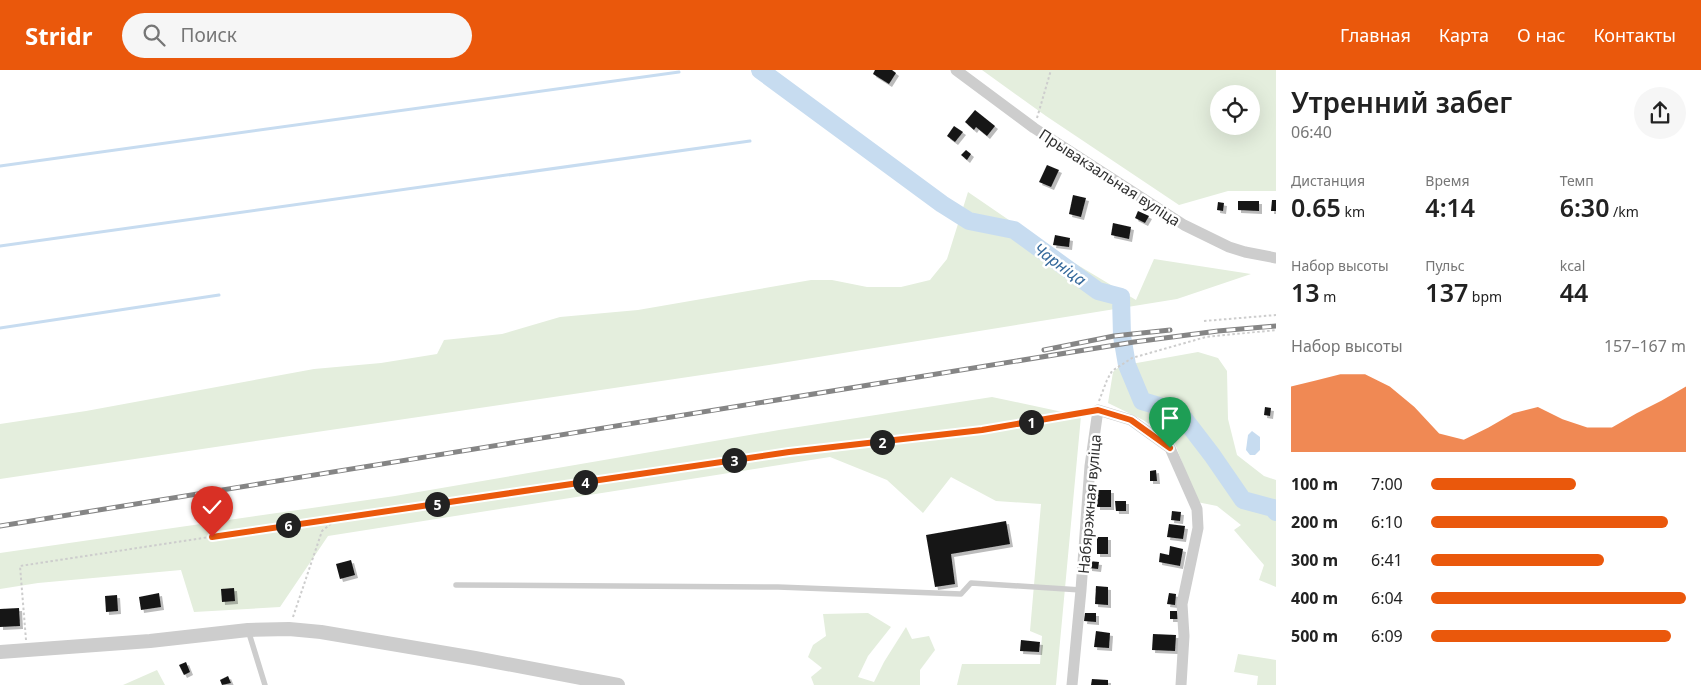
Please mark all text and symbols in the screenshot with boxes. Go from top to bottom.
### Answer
search box [122,13,472,58]
text: Stridr [25,19,92,52]
icon: search [140,21,168,49]
text: Поиск [180,22,237,48]
text: Главная [1340,23,1411,47]
text: Карта [1439,23,1489,47]
text: О нас [1517,23,1565,47]
text: Контакты [1593,23,1676,47]
text: Утренний забег [1291,83,1512,121]
map controls [1210,85,1260,135]
button: locate [1210,85,1260,135]
button: share [1634,87,1686,139]
text: 06:40 [1291,121,1332,143]
street label: Прывакзальная вуліца [1036,124,1184,230]
text: Дистанция [1291,171,1365,190]
text: Время [1425,171,1469,190]
text: Темп [1560,171,1594,190]
text: 0.65 [1291,190,1341,224]
text: 4:14 [1425,190,1475,224]
text: 6:30 [1560,190,1609,224]
text: km [1341,202,1365,221]
text: /km [1609,202,1639,221]
water label: Чарніца [1029,237,1091,291]
text: Набор высоты [1291,256,1389,275]
text: Пульс [1425,256,1465,275]
text: kcal [1560,256,1585,275]
text: 13 [1291,275,1320,309]
text: 137 [1425,275,1468,309]
text: 44 [1560,275,1588,309]
text: m [1320,287,1336,306]
text: bpm [1468,287,1502,306]
text: Набор высоты [1291,335,1403,357]
text: 157–167 m [1604,335,1686,357]
pin [1149,397,1191,448]
icon: arrive [1156,404,1184,432]
pin: 1 [1018,410,1044,434]
text: 1 [1027,413,1036,432]
pin: 2 [870,430,894,454]
text: 2 [878,433,887,452]
street label: Набярэжная вуліца [1073,433,1105,575]
pin: 3 [722,448,746,472]
text: 3 [730,451,739,470]
pin: 4 [572,470,598,494]
text: 4 [581,473,590,492]
text: 100 m [1291,473,1338,495]
text: 7:00 [1371,473,1403,495]
pin [191,486,233,537]
pin: 5 [424,492,450,516]
icon: check [198,493,226,521]
text: 5 [433,495,442,514]
text: 200 m [1291,511,1338,533]
text: 6:10 [1371,511,1403,533]
pin: 6 [276,512,300,538]
text: 6 [284,516,293,535]
text: 300 m [1291,549,1338,571]
text: 6:41 [1371,549,1403,571]
text: 400 m [1291,587,1338,609]
text: 6:04 [1371,587,1403,609]
text: 500 m [1291,625,1338,647]
text: 6:09 [1371,625,1403,647]

